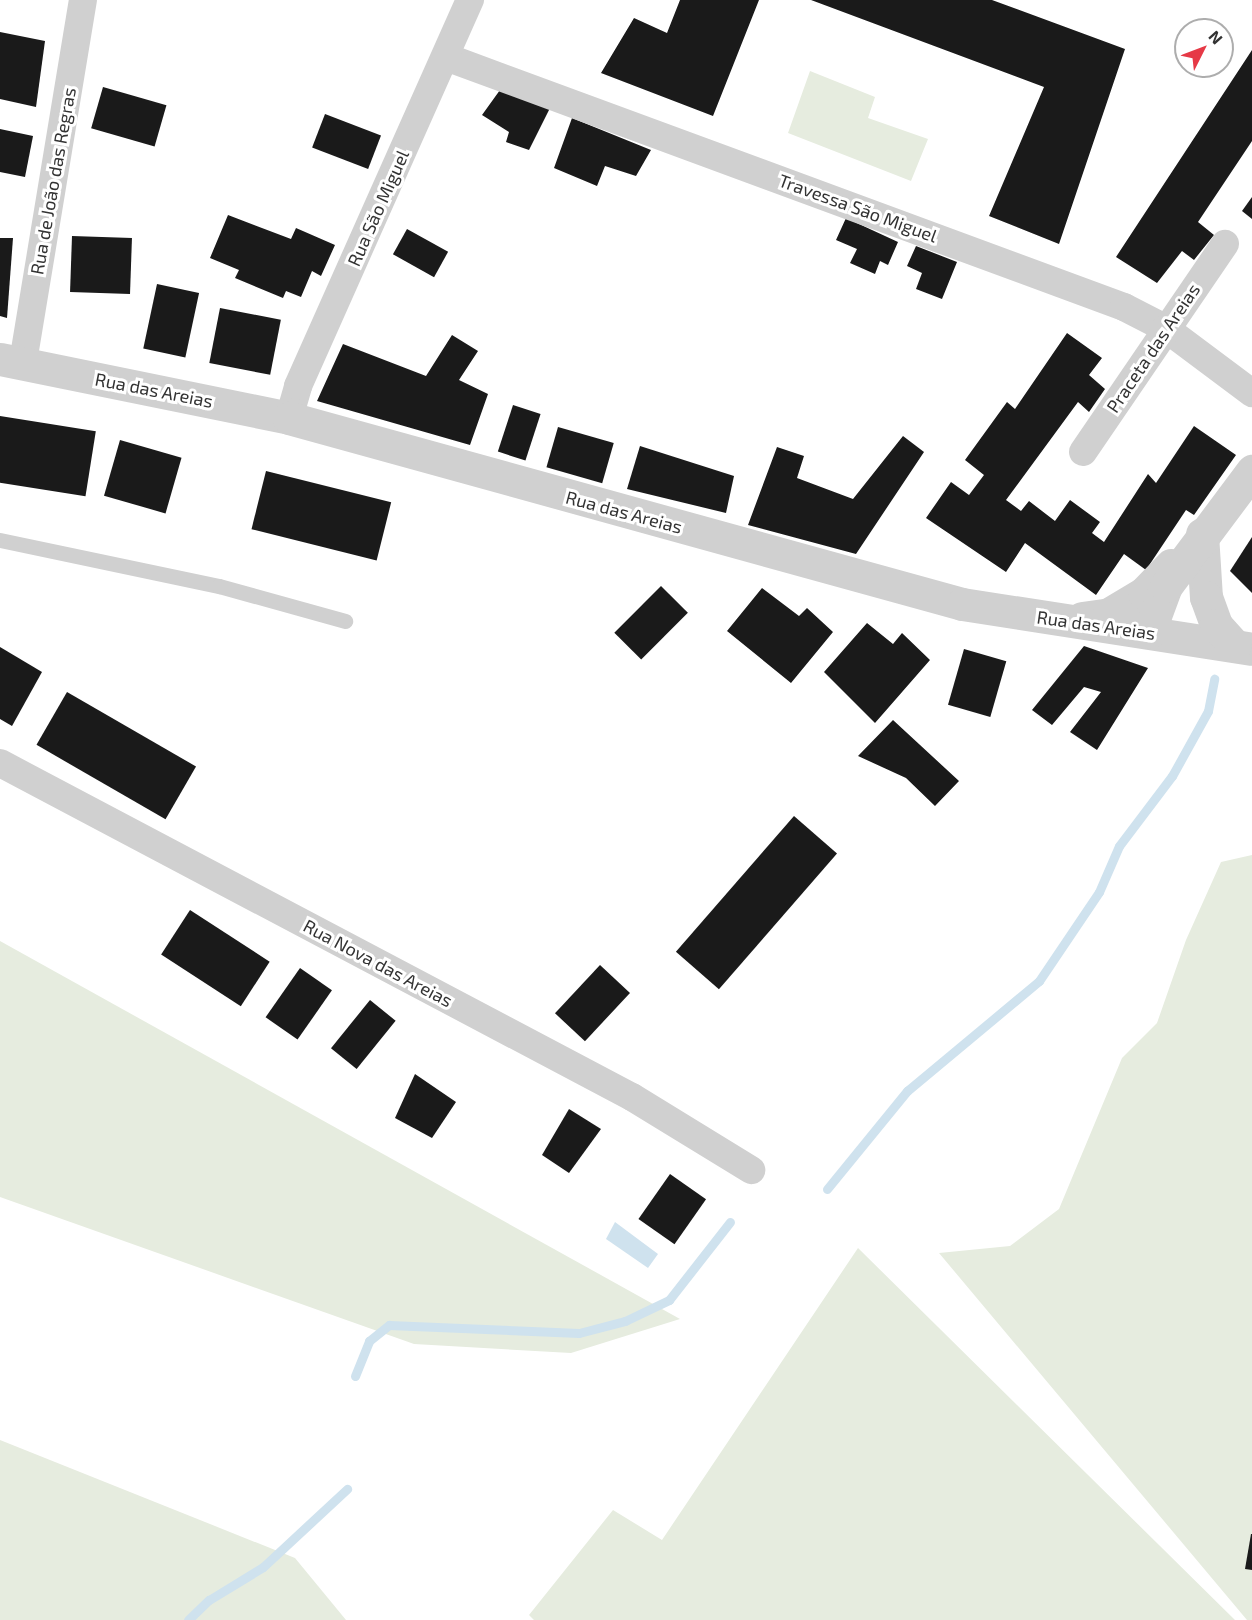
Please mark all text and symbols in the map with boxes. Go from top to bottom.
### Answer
north arrow [1174,18,1234,78]
text: N [1205,26,1227,48]
street label: Rua de João das Regras [26,86,80,276]
street label: Rua São Miguel [343,146,413,270]
street label: Travessa São Miguel [776,169,940,247]
street label: Praceta das Areias [1102,279,1204,417]
street label: Rua das Areias [93,368,215,412]
street label: Rua das Areias [563,486,685,538]
street label: Rua das Areias [1035,606,1157,644]
street label: Rua Nova das Areias [300,914,456,1012]

